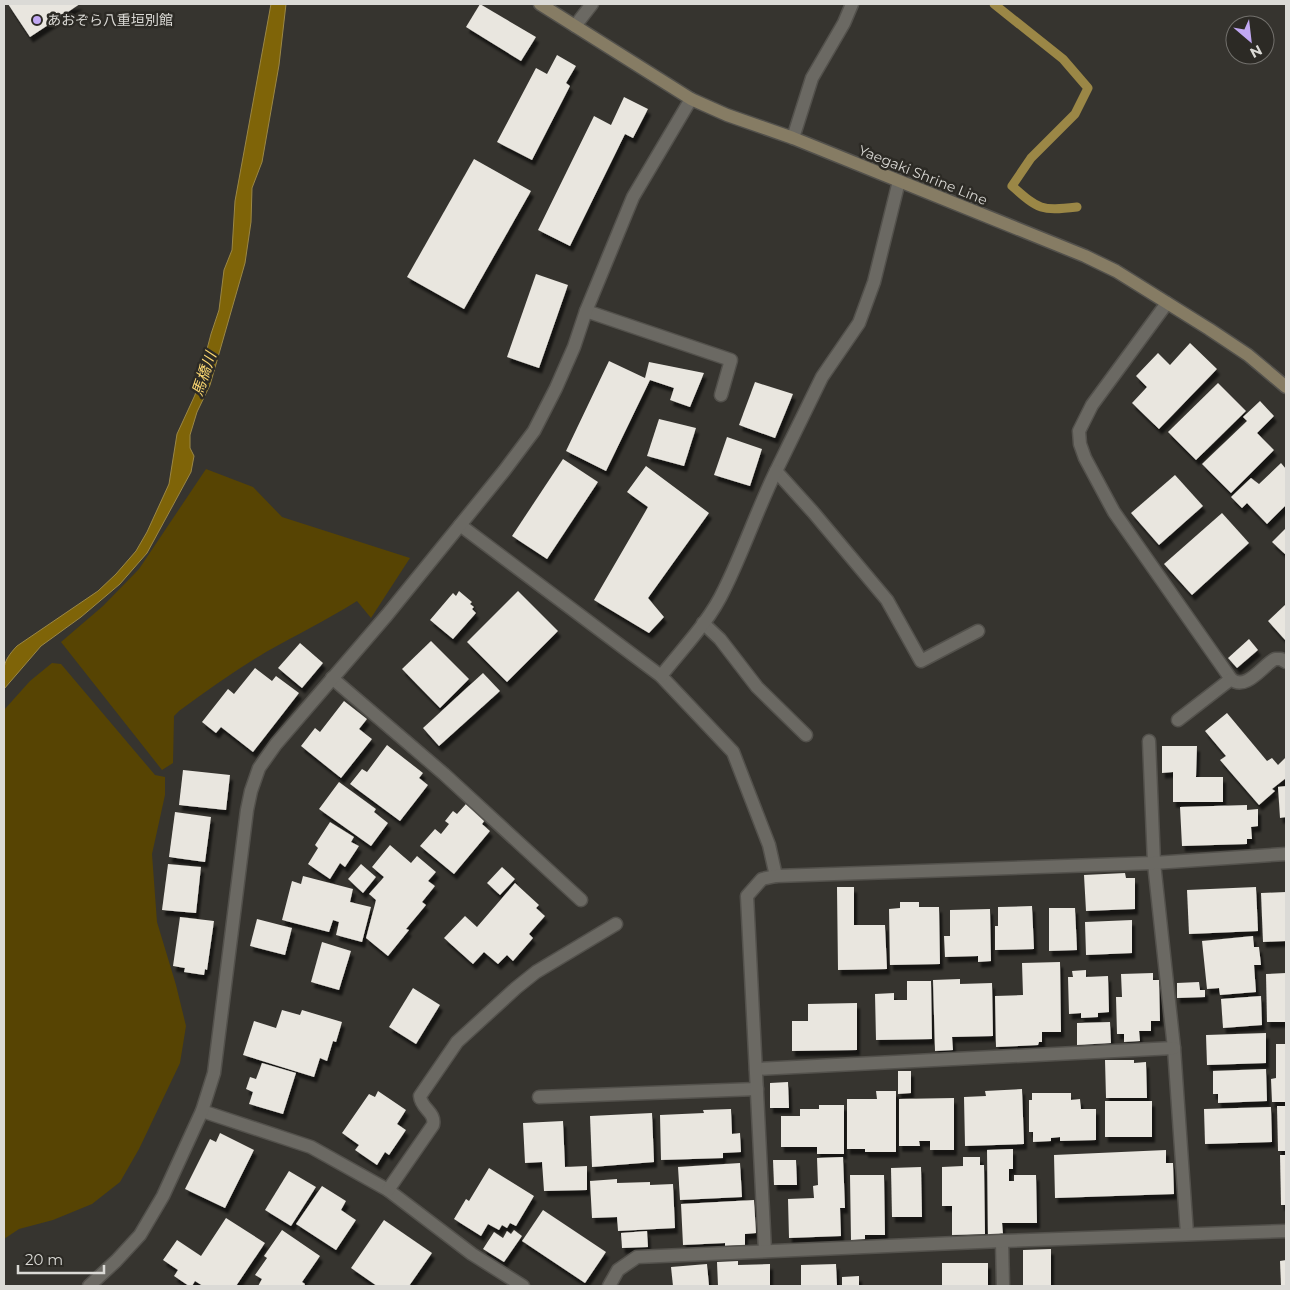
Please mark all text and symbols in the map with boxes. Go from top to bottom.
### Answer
place label: あおぞら八重垣別館 [47,11,173,29]
marker: あおぞら八重垣別館 [31,14,43,26]
north arrow [1225,15,1275,65]
text: N [1247,41,1265,62]
street label: Yaegaki Shrine Line [856,141,990,209]
water label: 馬橋川 [187,348,220,398]
scale bar [18,1242,104,1274]
text: 20 m [25,1250,63,1269]

